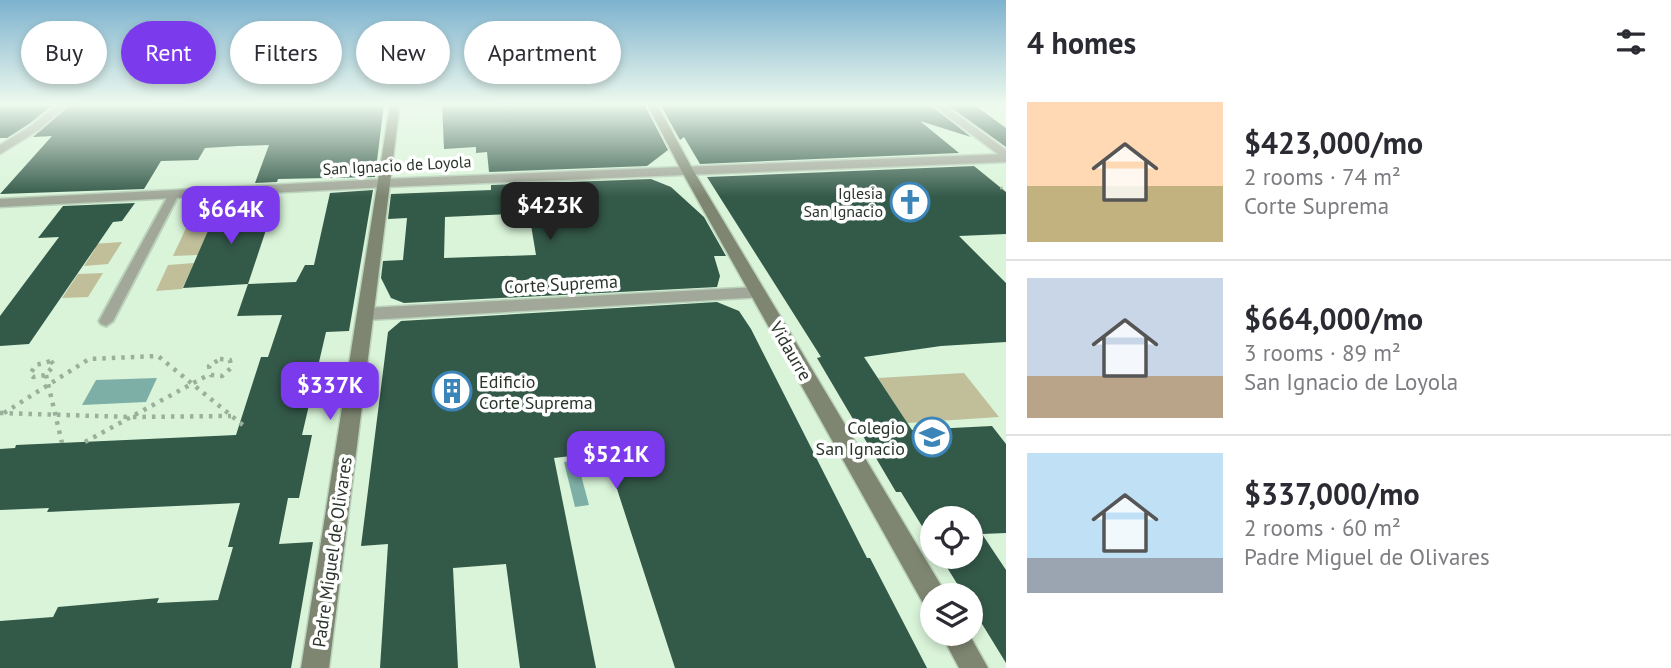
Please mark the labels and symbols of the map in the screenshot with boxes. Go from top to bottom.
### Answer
street label: San Ignacio de Loyola [322,151,472,179]
church icon: Iglesia San Ignacio [889,181,931,223]
pin: $423K [501,182,599,242]
place label: Iglesia San Ignacio [804,183,883,221]
pin: $664K [182,187,280,246]
street label: Corte Suprema [504,270,618,298]
street label: Vidaurre [764,316,817,385]
pin: $337K [281,362,379,422]
building icon: Edificio Corte Suprema [431,370,473,412]
place label: Edificio Corte Suprema [479,370,593,414]
place label: Colegio San Ignacio [816,416,905,460]
school or university icon: Colegio San Ignacio [911,416,953,458]
pin: $521K [567,432,665,491]
street label: Padre Miguel de Olivares [307,455,357,649]

